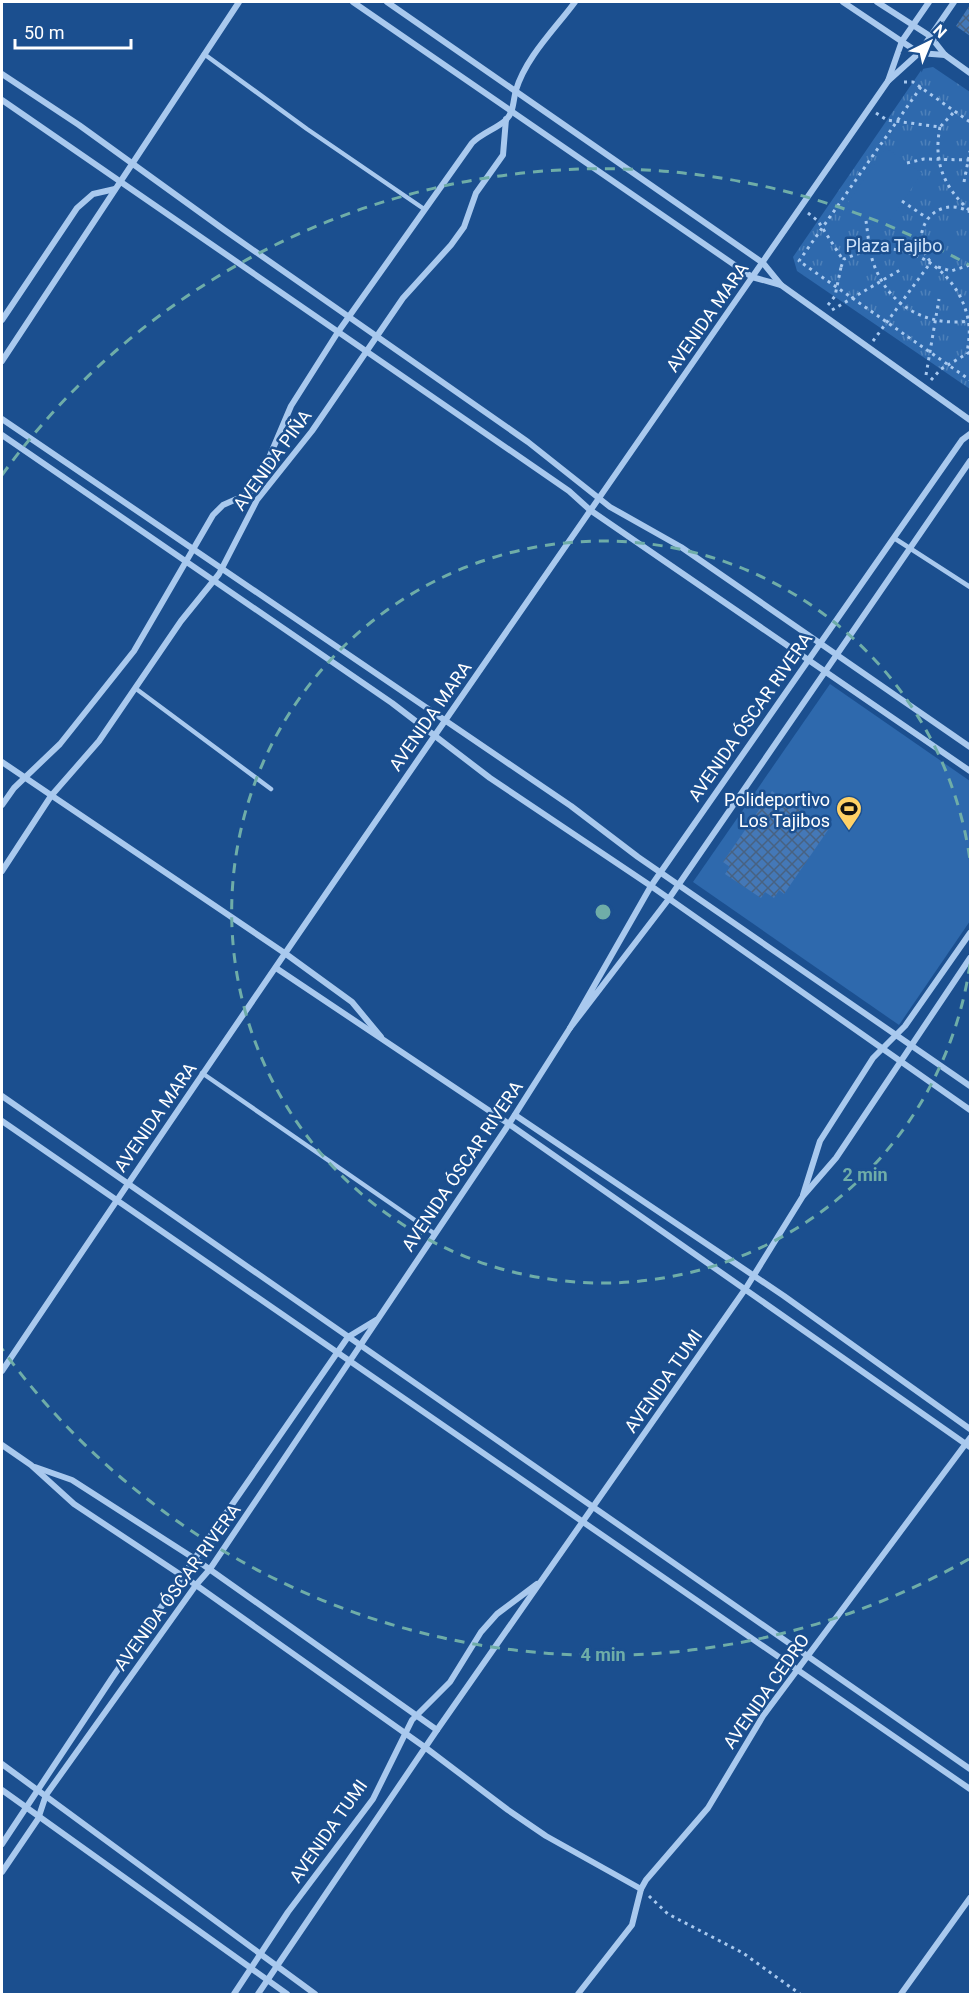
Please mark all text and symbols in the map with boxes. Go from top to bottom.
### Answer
scale bar [15,12,130,50]
north arrow [900,12,960,72]
text: N [929,21,950,42]
text: 50 m [24,22,64,43]
park label: Plaza Tajibo [846,235,942,256]
street label: AVENIDA MARA [661,258,753,376]
street label: AVENIDA PIÑA [228,405,316,514]
street label: AVENIDA ÓSCAR RIVERA [684,629,816,805]
street label: AVENIDA MARA [384,657,476,775]
place label: Polideportivo Los Tajibos [724,789,830,831]
sports icon: Polideportivo Los Tajibos [834,794,864,832]
centre of rings [593,902,613,922]
street label: AVENIDA MARA [109,1058,201,1176]
street label: AVENIDA ÓSCAR RIVERA [397,1077,527,1255]
text: 2 min [842,1164,888,1185]
street label: AVENIDA TUMI [620,1325,706,1437]
street label: AVENIDA ÓSCAR RIVERA [109,1499,245,1674]
street label: AVENIDA CEDRO [719,1629,813,1753]
text: 4 min [580,1644,626,1665]
street label: AVENIDA TUMI [285,1775,371,1887]

